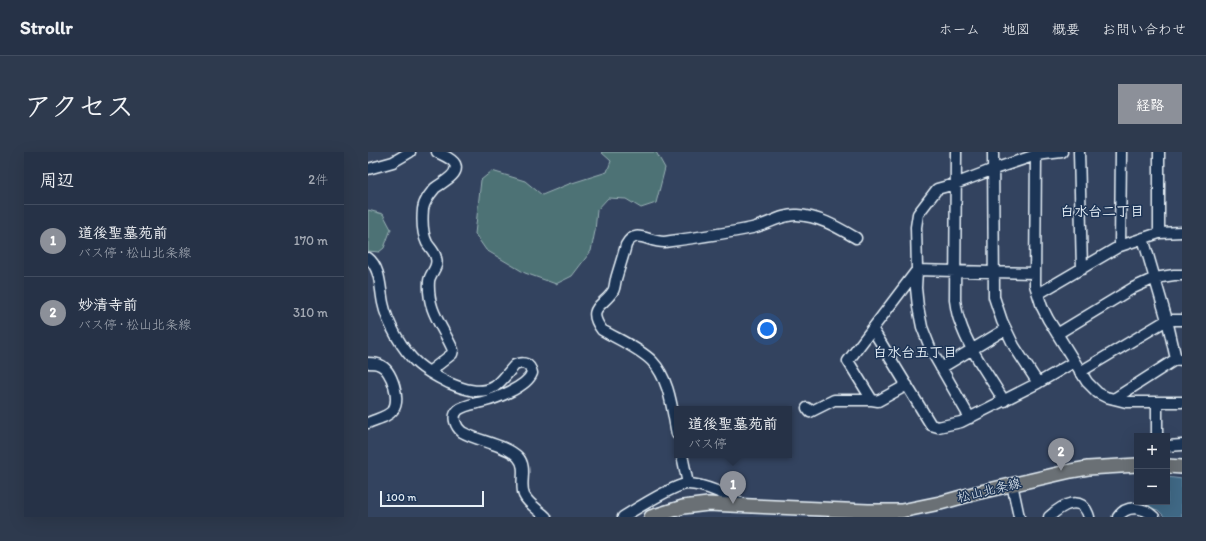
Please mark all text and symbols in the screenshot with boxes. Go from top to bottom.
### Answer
text: Strollr [20,16,73,39]
text: ホーム [939,21,980,38]
text: 地図 [1002,21,1030,38]
text: 概要 [1052,21,1080,38]
text: お問い合わせ [1102,21,1186,38]
button: 経路 [1118,84,1182,124]
text: アクセス [24,89,134,123]
text: 周辺 [40,170,74,190]
text: 2件 [308,172,328,187]
district label: 白水台二丁目 [1060,203,1144,220]
text: 道後聖墓苑前 [78,224,168,242]
text: 1 [50,233,56,248]
text: 170 m [294,233,328,248]
text: バス停 · 松山北条線 [78,245,191,260]
text: 妙清寺前 [78,296,138,314]
text: 2 [50,305,56,320]
text: 310 m [293,305,328,320]
text: バス停 · 松山北条線 [78,317,191,332]
your location [757,319,777,339]
district label: 白水台五丁目 [873,344,957,361]
popup [674,406,792,458]
text: 道後聖墓苑前 [688,415,778,433]
map controls [1134,433,1170,505]
button: + [1134,433,1170,469]
text: バス停 [688,436,727,451]
pin: 2 [1048,438,1074,471]
button: − [1134,469,1170,505]
pin: 1 [720,471,746,504]
street label: 松山北条線 [956,475,1023,505]
scale bar [380,489,484,508]
text: 100 m [386,491,416,504]

